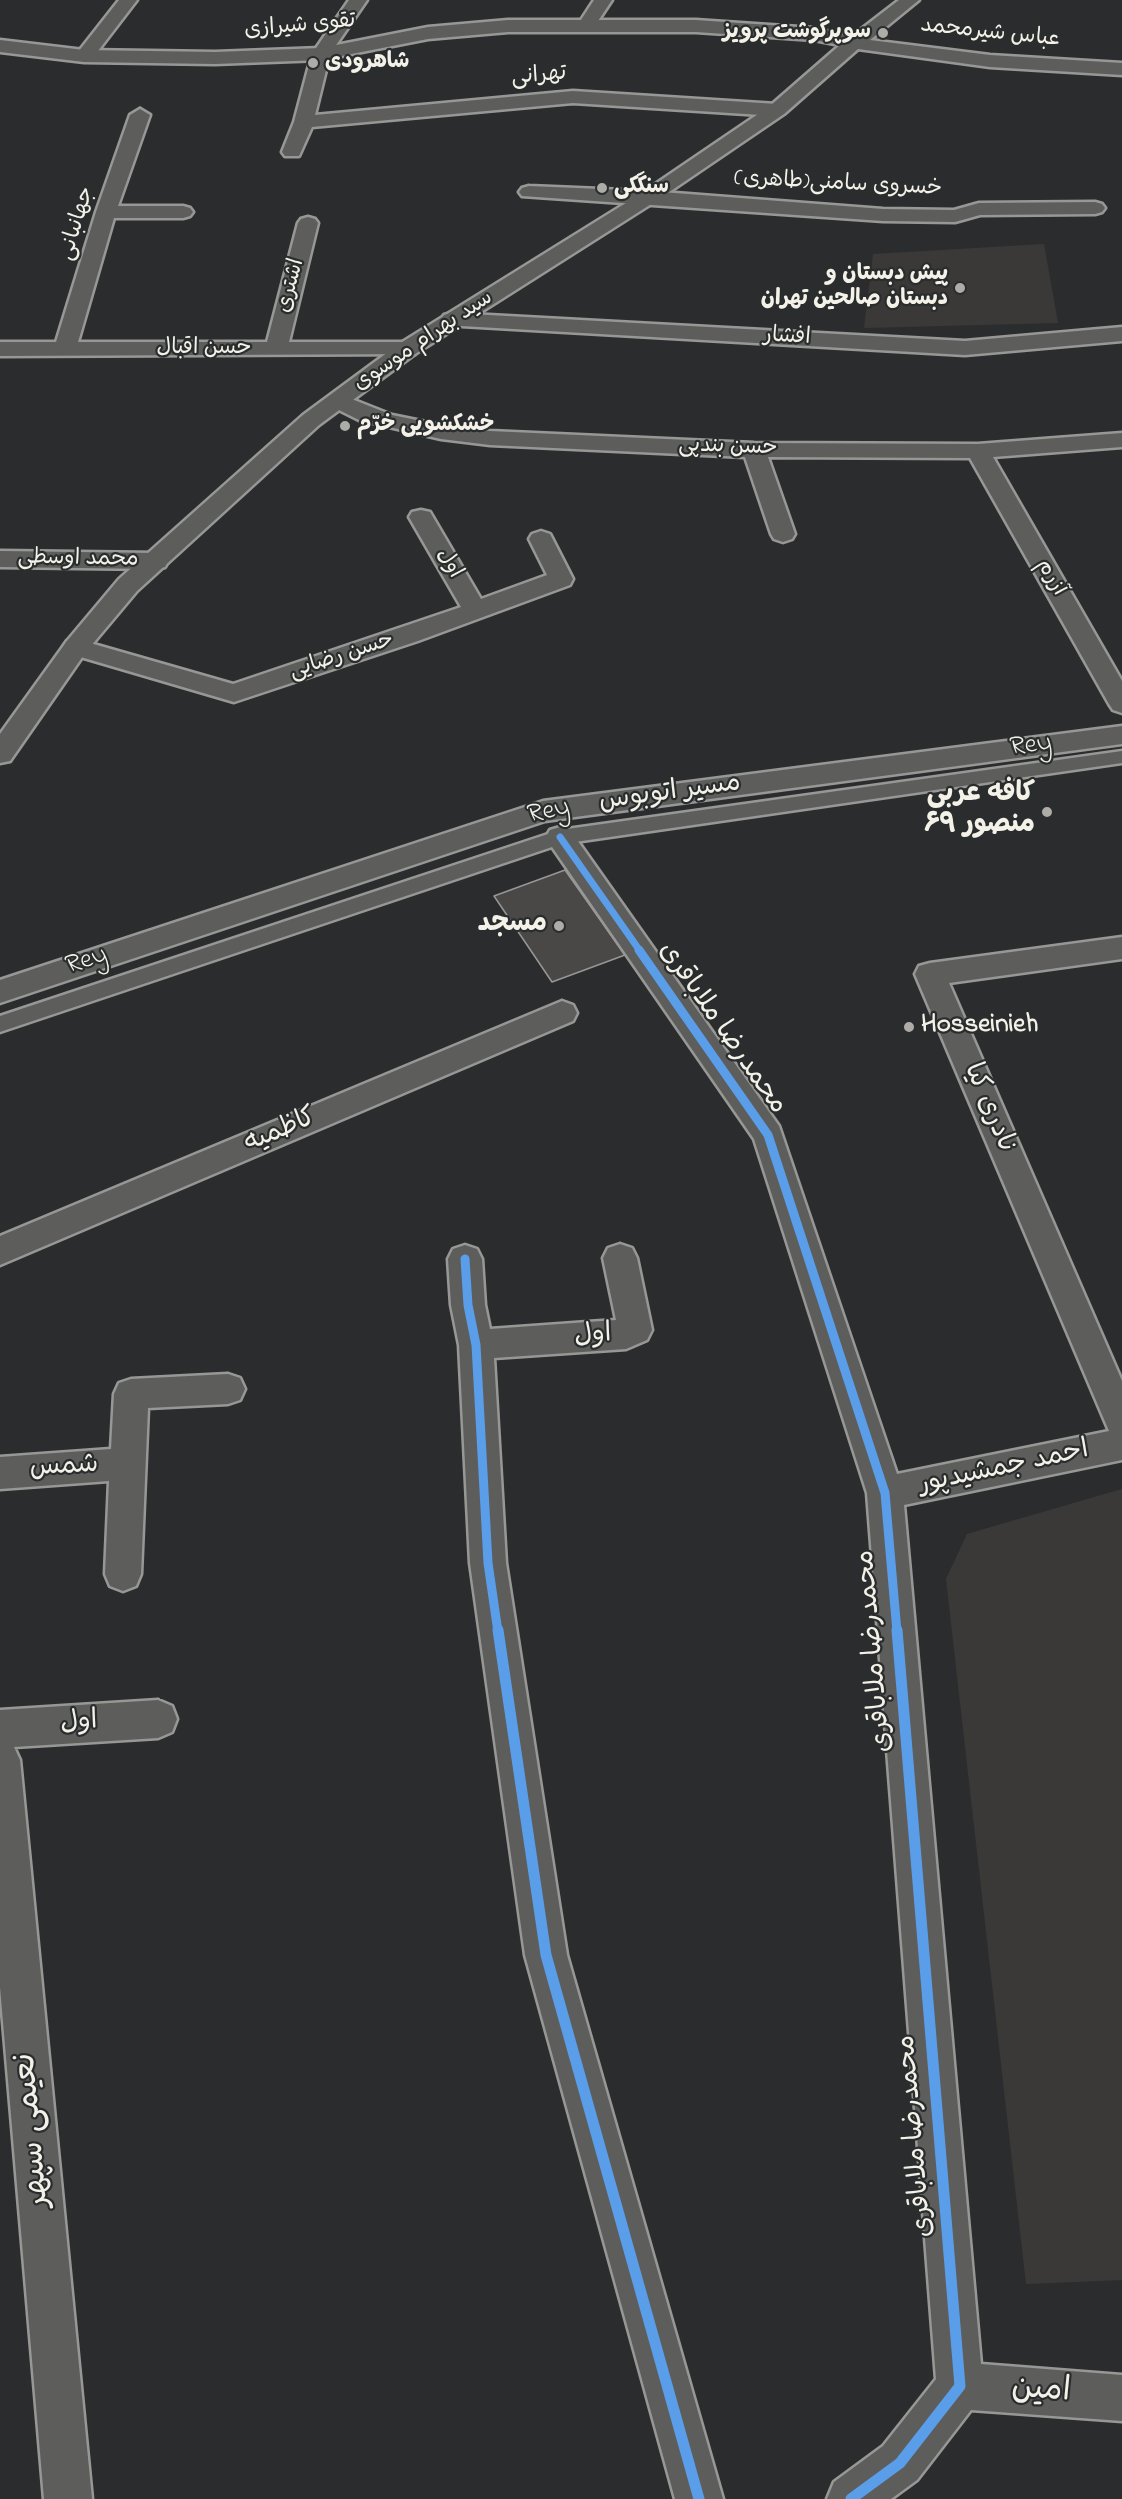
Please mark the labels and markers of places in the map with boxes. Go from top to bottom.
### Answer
place label: سوپرگوشت پرویز [723,20,871,46]
marker: سوپرگوشت پرویز [876,26,890,40]
place label: شاهرودی [325,50,409,76]
marker: شاهرودی [306,56,320,70]
place label: سنگکی [614,175,669,201]
marker: سنگکی [595,181,609,195]
place label: پیش دبستان و دبستان صالحین تهران [761,262,948,314]
marker: پیش دبستان و دبستان صالحین تهران [953,281,967,295]
place label: خشکشویی خرّم [357,413,494,439]
marker: خشکشویی خرّم [338,419,352,433]
place label: کافه عربی منصور ۶۹ [924,780,1035,843]
marker: کافه عربی منصور ۶۹ [1040,805,1054,819]
place label: مسجد [478,910,547,942]
marker: مسجد [552,919,566,933]
place label: Hosseinieh [921,1011,1038,1043]
marker: Hosseinieh [902,1020,916,1034]

